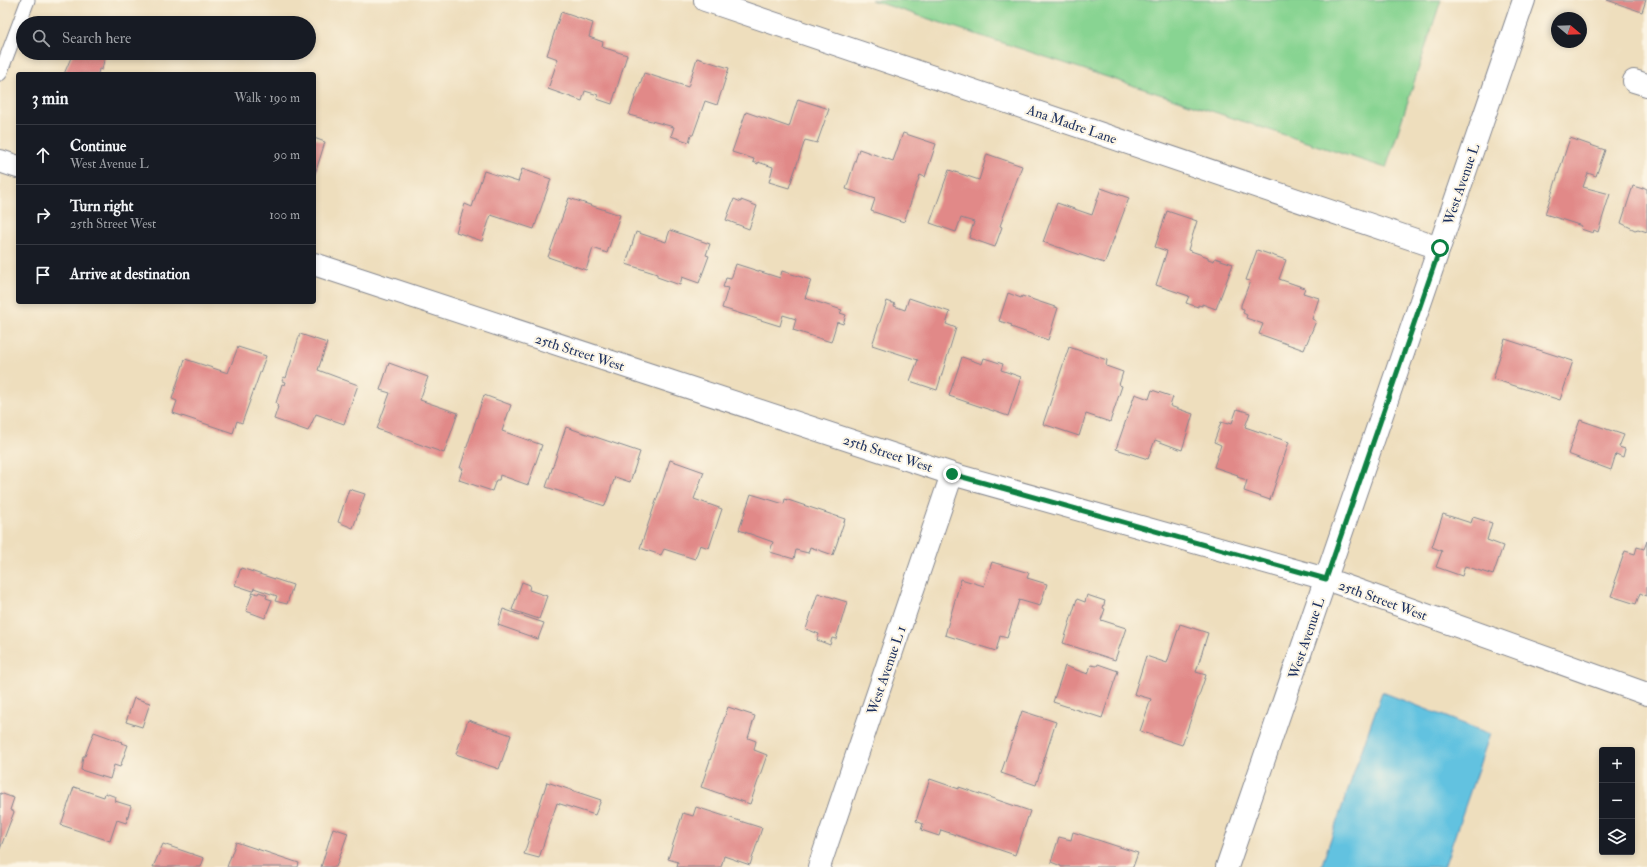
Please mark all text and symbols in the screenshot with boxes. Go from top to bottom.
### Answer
north arrow [1551,12,1587,48]
search box [16,16,316,60]
icon: search [30,27,52,49]
text: Search here [62,29,131,48]
text: 3 min [32,88,69,109]
text: Walk · 190 m [234,90,300,106]
street label: Ana Madre Lane [1024,101,1119,148]
text: Continue [70,137,126,156]
street label: West Avenue L [1439,141,1483,228]
icon: ahead [32,144,54,166]
text: 90 m [274,147,300,163]
text: West Avenue L [70,156,149,172]
text: Turn right [70,197,133,216]
icon: right [32,204,54,226]
text: 100 m [269,207,300,223]
text: 25th Street West [70,216,156,232]
route start [1431,239,1449,257]
icon: arrive [32,264,54,286]
text: Arrive at destination [70,265,190,284]
street label: 25th Street West [533,330,627,375]
street label: 25th Street West [841,431,935,476]
route end [943,465,961,483]
street label: 25th Street West [1336,577,1430,625]
street label: West Avenue L [1284,595,1328,682]
street label: West Avenue L 1 [863,624,910,718]
map controls [1599,747,1635,855]
button: + [1599,747,1635,783]
button: − [1599,783,1635,819]
button: layers [1599,819,1635,855]

